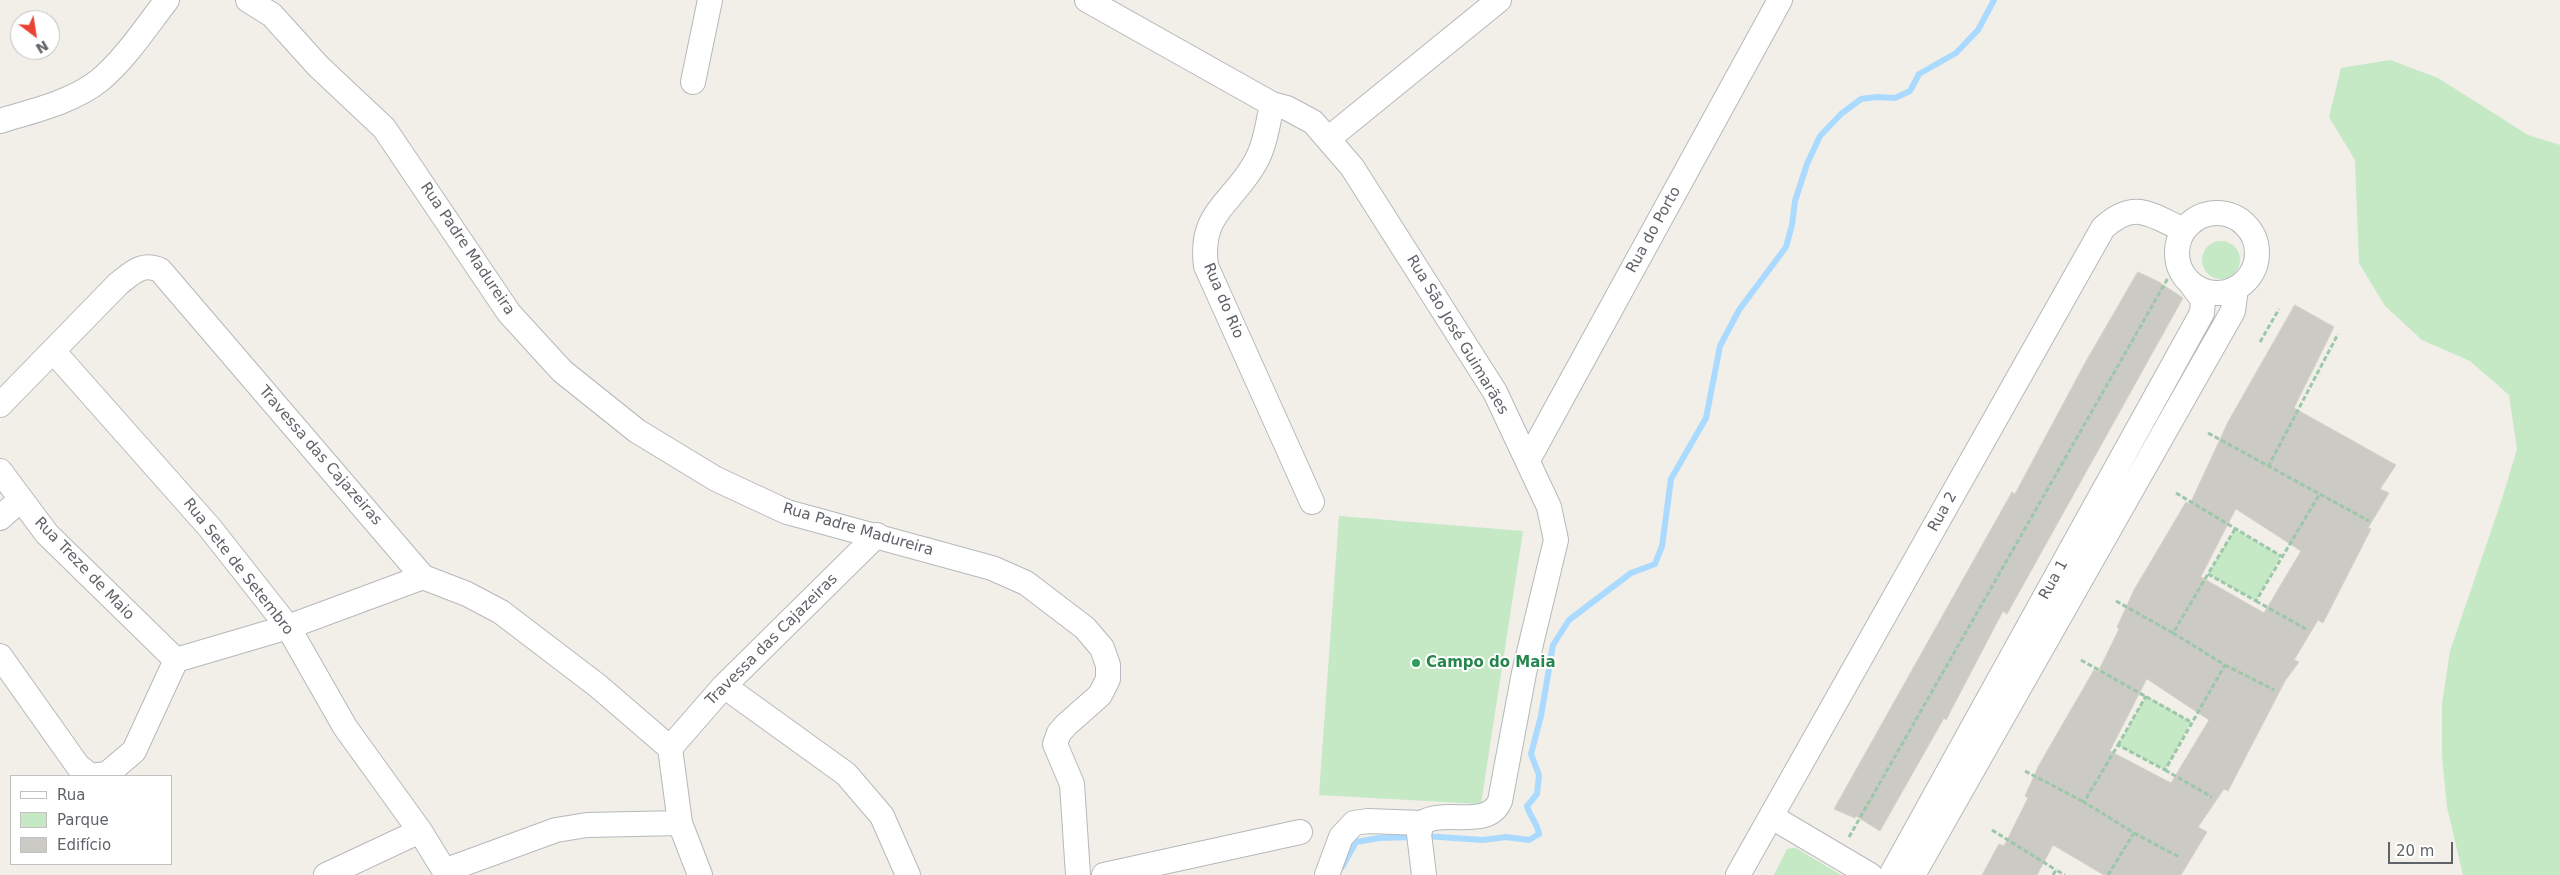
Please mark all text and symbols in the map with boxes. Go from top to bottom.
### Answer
north arrow [10,10,60,60]
text: N [33,37,51,57]
street label: Rua Padre Madureira [416,179,518,319]
street label: Rua do Porto [1623,184,1685,276]
street label: Rua São José Guimarães [1402,252,1512,418]
street label: Rua do Rio [1199,260,1247,342]
street label: Travessa das Cajazeiras [255,383,385,529]
street label: Rua 2 [1925,489,1961,535]
street label: Rua Sete de Setembro [179,495,297,639]
street label: Rua Padre Madureira [781,500,935,560]
street label: Rua Treze de Maio [30,514,138,624]
street label: Rua 1 [2036,557,2072,603]
street label: Travessa das Cajazeiras [702,570,842,710]
place label: Campo do Maia [1426,654,1556,672]
marker: Campo do Maia [1410,657,1422,669]
legend [10,775,172,865]
text: Rua [57,786,85,804]
text: Parque [57,811,109,829]
scale bar [2390,832,2455,864]
text: Edifício [57,836,111,854]
text: 20 m [2396,842,2434,860]

